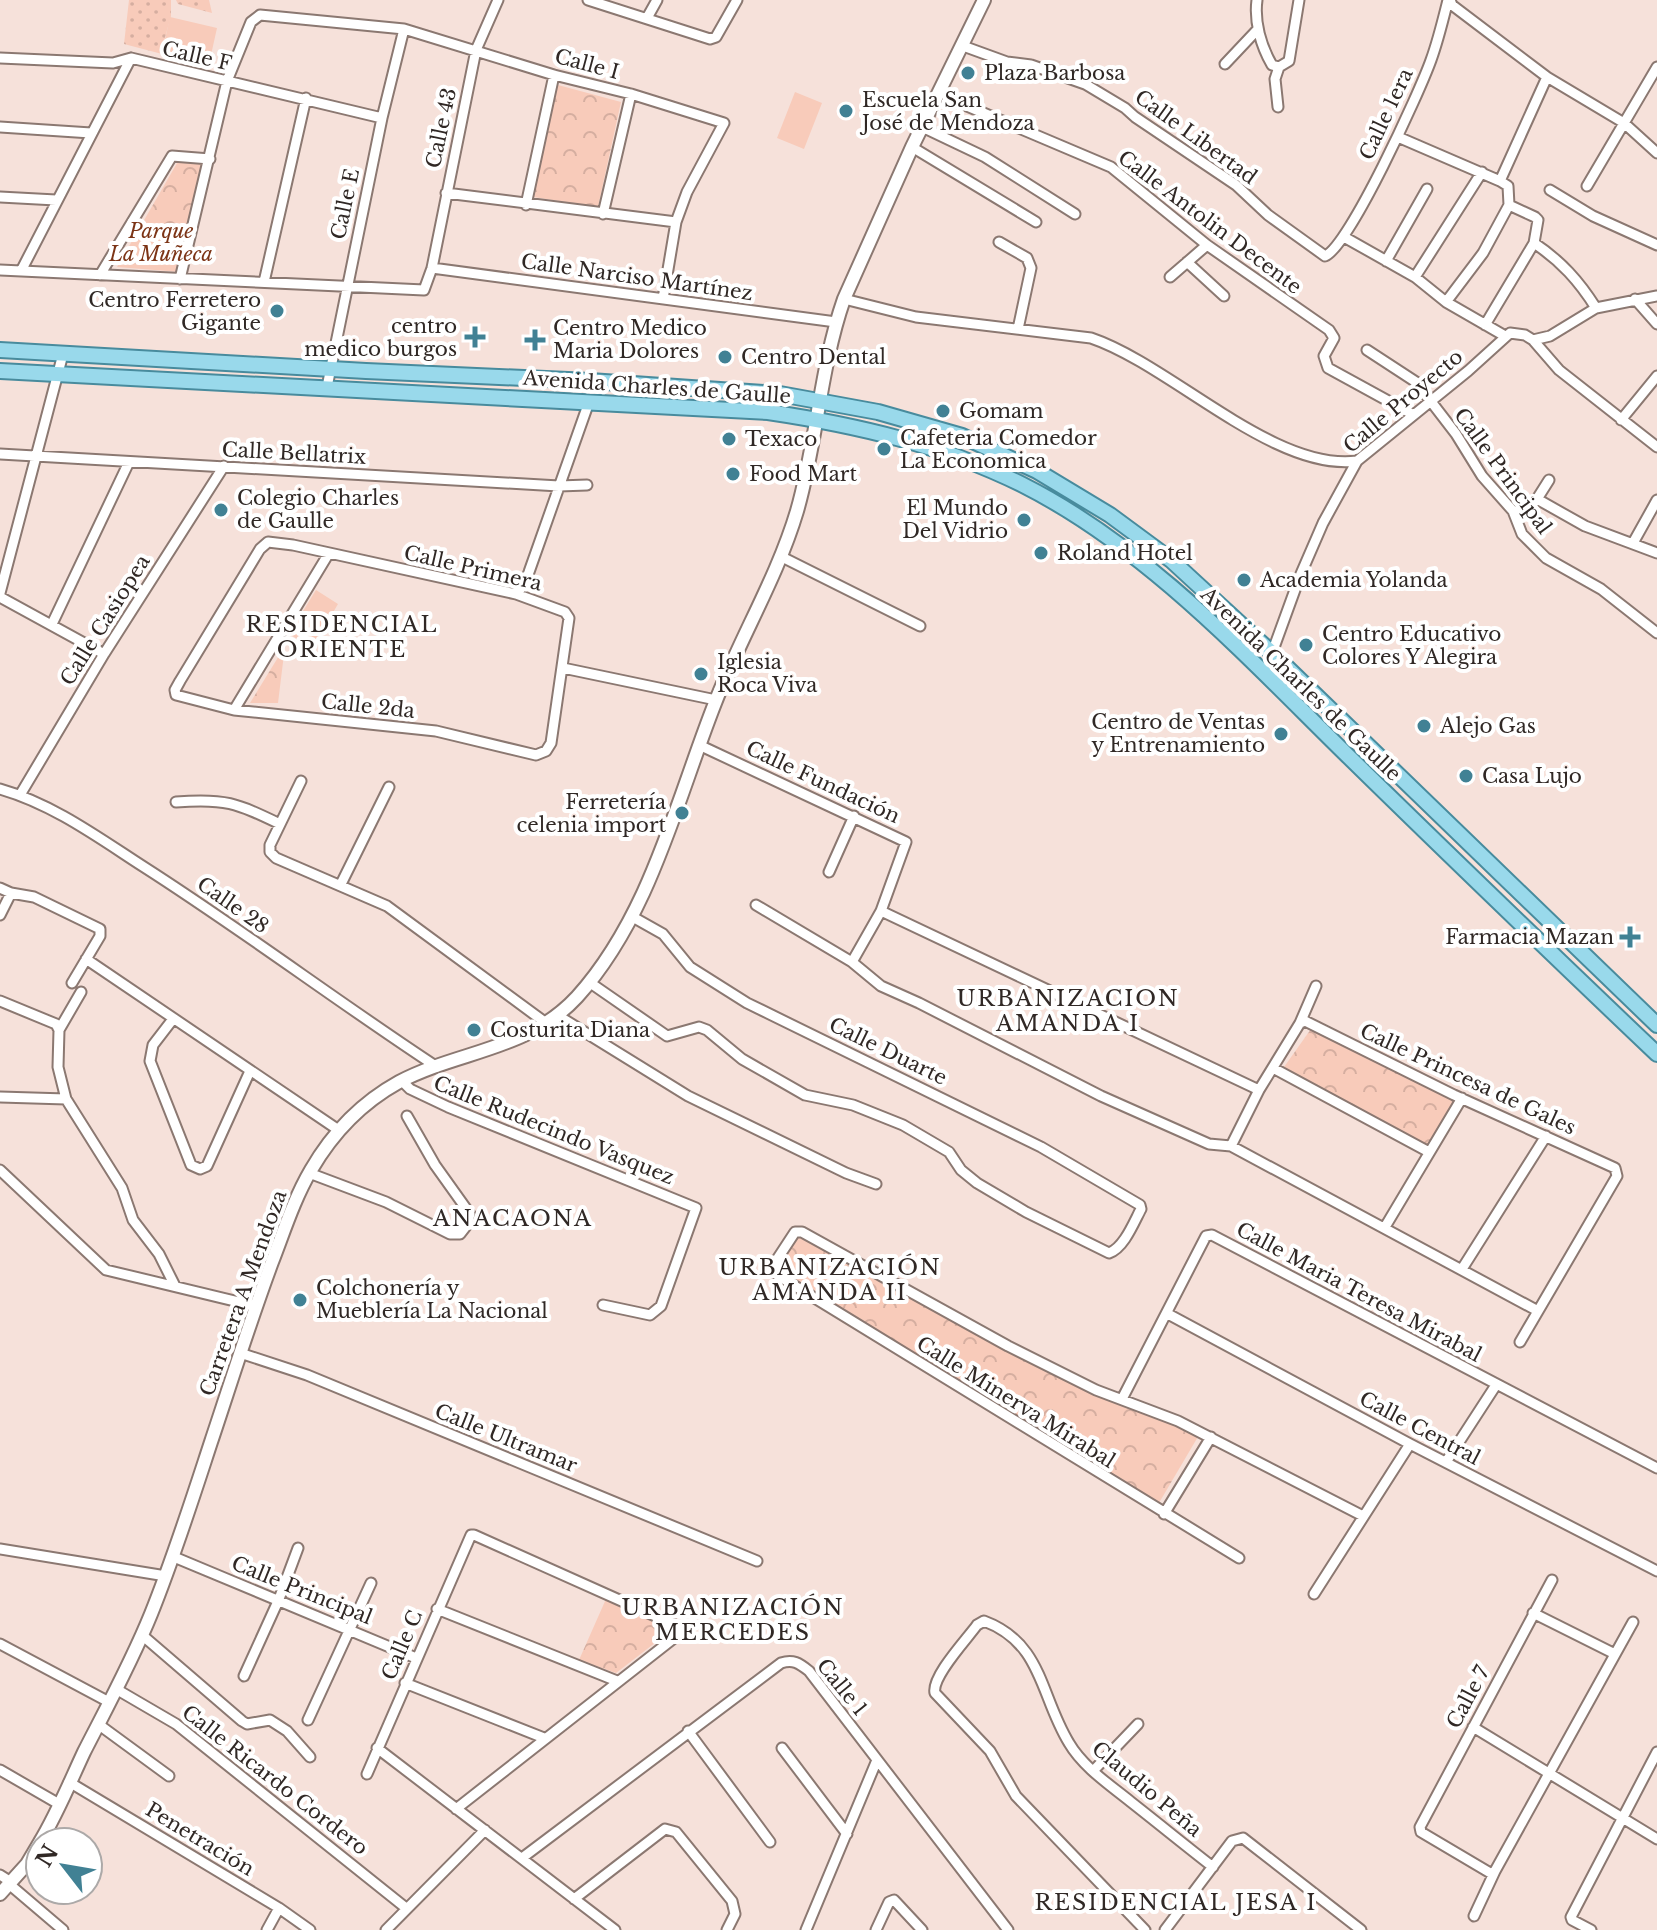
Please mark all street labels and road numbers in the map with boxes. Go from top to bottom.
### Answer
street label: Calle F [160,36,234,76]
street label: Calle I [552,44,622,84]
street label: Calle 1era [1354,64,1418,164]
street label: Calle Libertad [1130,85,1262,189]
street label: Calle 43 [421,86,461,170]
street label: Calle Antolin Decente [1114,145,1306,299]
street label: Calle E [326,166,364,242]
street label: Calle Narciso Martínez [520,249,754,305]
street label: Calle Proyecto [1339,344,1467,458]
street label: Avenida Charles de Gaulle [521,366,792,408]
street label: Calle Principal [1449,403,1557,539]
street label: Calle Bellatrix [221,437,367,469]
street label: Calle Primera [402,540,545,596]
street label: Calle Casiopea [55,549,155,690]
street label: Avenida Charles de Gaulle [1195,581,1406,786]
street label: Calle 2da [320,689,417,723]
street label: Calle Fundación [742,736,904,828]
street label: Calle 28 [193,872,273,938]
street label: Calle Duarte [825,1012,951,1090]
street label: Calle Princesa de Gales [1356,1018,1580,1140]
street label: Calle Rudecindo Vasquez [430,1071,678,1189]
street label: Carretera A Mendoza [195,1186,292,1399]
street label: Calle Maria Teresa Mirabal [1232,1217,1486,1367]
street label: Calle Minerva Mirabal [912,1331,1120,1473]
street label: Calle Central [1356,1386,1484,1470]
street label: Calle Ultramar [431,1399,581,1478]
street label: Calle Principal [228,1551,376,1629]
street label: Calle C [377,1607,427,1683]
street label: Calle 1 [812,1654,872,1720]
street label: Calle 7 [1442,1661,1495,1732]
street label: Calle Ricardo Cordero [177,1700,373,1860]
street label: Claudio Peña [1087,1736,1207,1842]
street label: Penetración [141,1797,259,1881]

